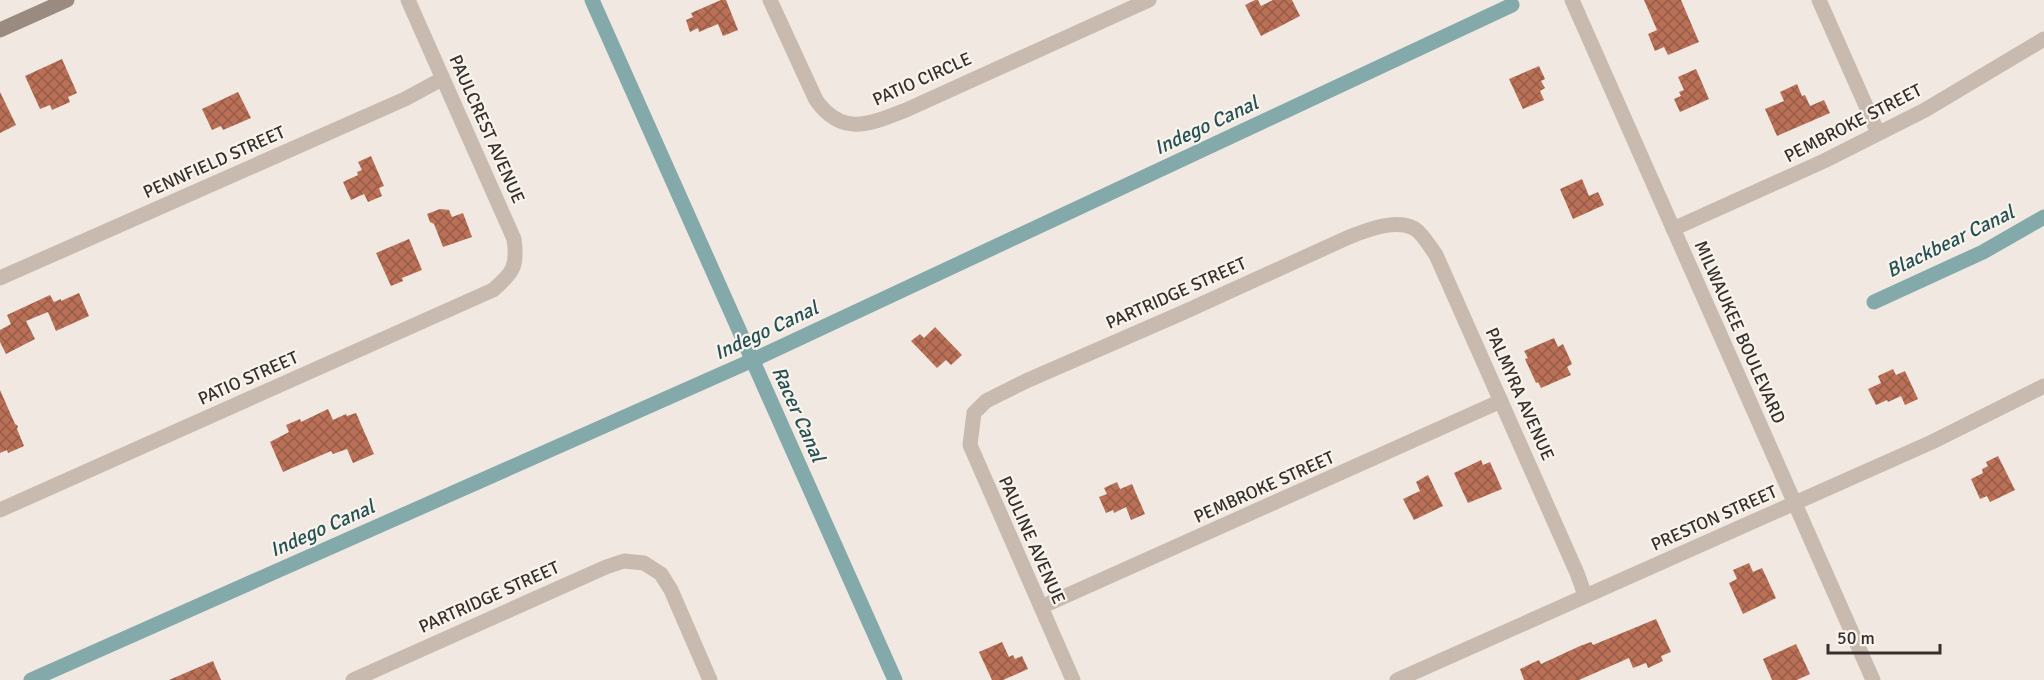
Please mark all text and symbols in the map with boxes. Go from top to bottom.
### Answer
street label: PATIO CIRCLE [869,47,975,111]
street label: PAULCREST AVENUE [444,51,530,207]
street label: PEMBROKE STREET [1781,79,1926,167]
water label: Indego Canal [1150,90,1264,160]
street label: PENNFIELD STREET [140,121,288,203]
water label: Blackbear Canal [1882,199,2020,283]
street label: MILWAUKEE BOULEVARD [1690,237,1790,427]
street label: PARTRIDGE STREET [1102,252,1250,334]
water label: Indego Canal [710,295,824,365]
street label: PALMYRA AVENUE [1481,324,1559,464]
street label: PATIO STREET [194,346,302,410]
water label: Racer Canal [766,363,832,468]
street label: PEMBROKE STREET [1190,446,1338,528]
street label: PAULINE AVENUE [994,473,1070,607]
street label: PRESTON STREET [1648,480,1781,556]
water label: Indego Canal [266,493,380,563]
street label: PARTRIDGE STREET [415,556,563,638]
scale bar [1828,617,1940,655]
text: 50 m [1837,627,1875,649]

